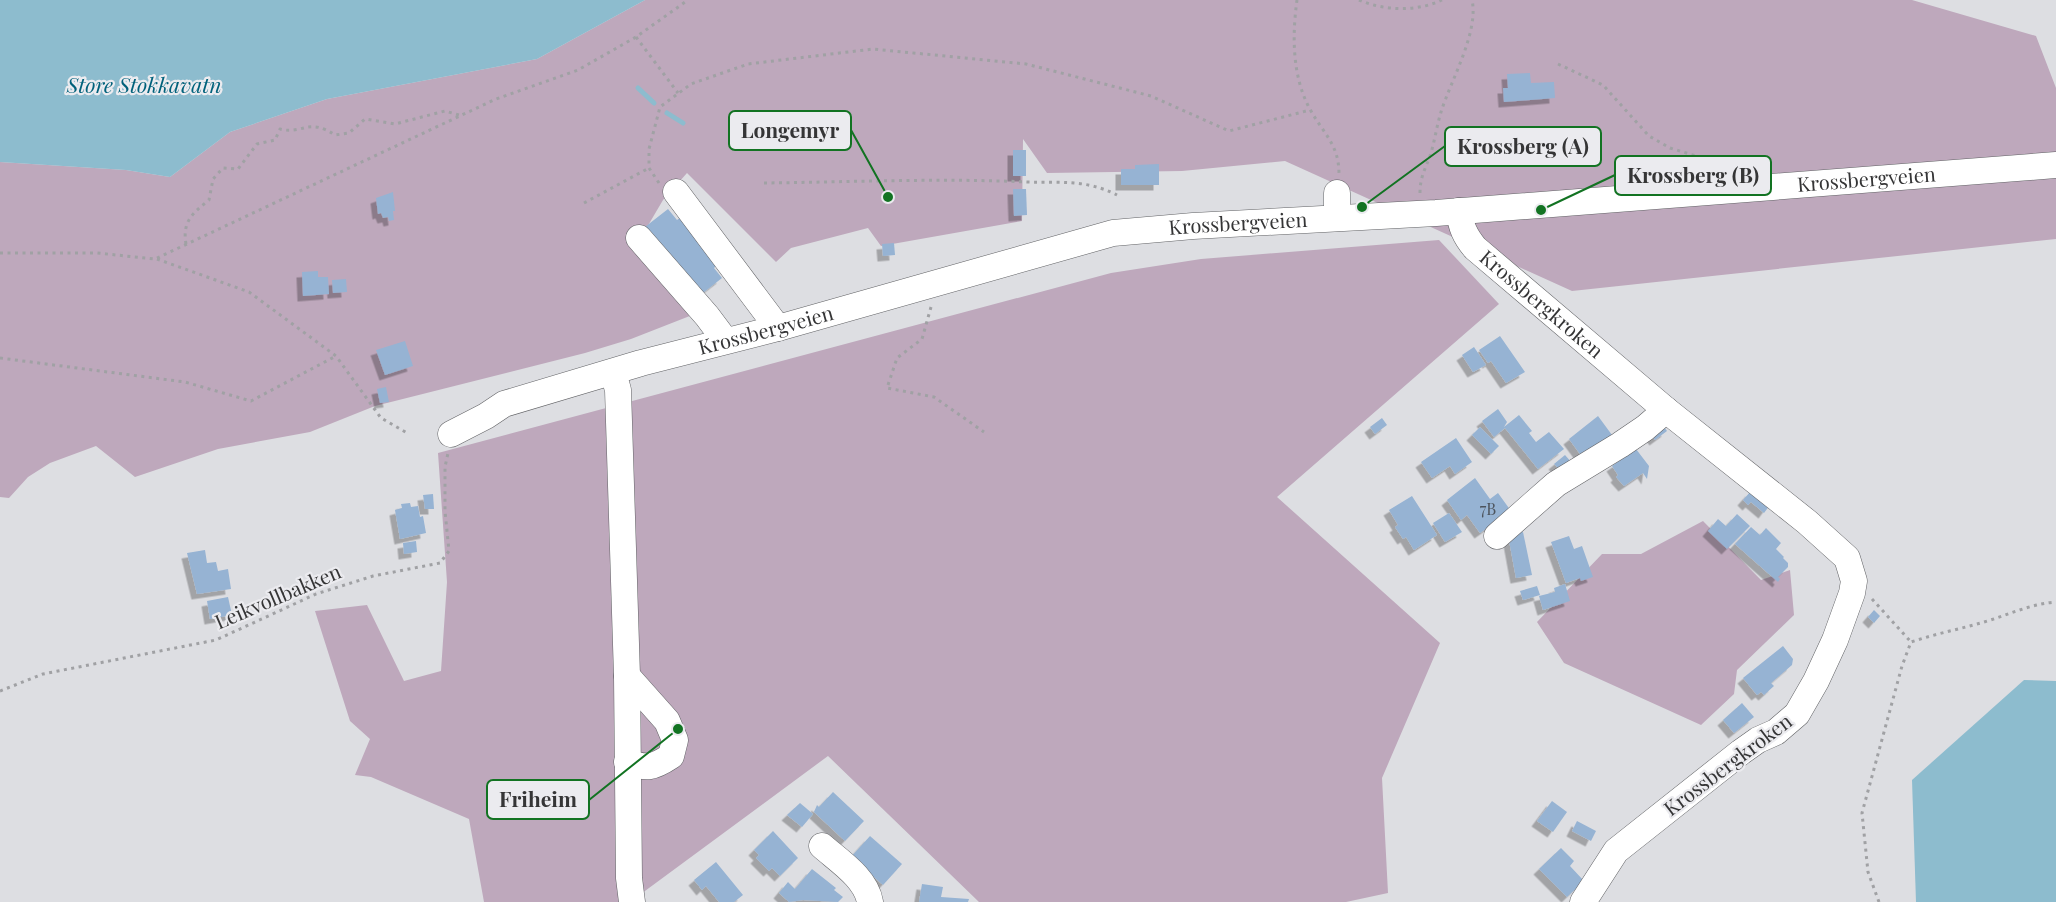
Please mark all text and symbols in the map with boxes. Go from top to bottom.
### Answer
water label: Store Stokkavatn [66,70,221,98]
callout: Longemyr [729,111,851,150]
text: Longemyr [741,115,840,143]
callout: Krossberg (A) [1445,127,1601,166]
text: Krossberg (A) [1457,131,1589,159]
callout: Krossberg (B) [1615,156,1771,195]
street label: Krossbergveien [1796,159,1937,197]
text: Krossberg (B) [1627,160,1759,188]
street label: Krossbergveien [1167,205,1308,240]
street label: Krossbergkroken [1475,243,1610,363]
street label: Krossbergveien [695,298,836,360]
house number: 7B [1480,498,1496,519]
street label: Leikvollbakken [210,557,345,634]
street label: Krossbergkroken [1657,707,1797,821]
callout: Friheim [487,780,589,819]
text: Friheim [499,784,577,812]

